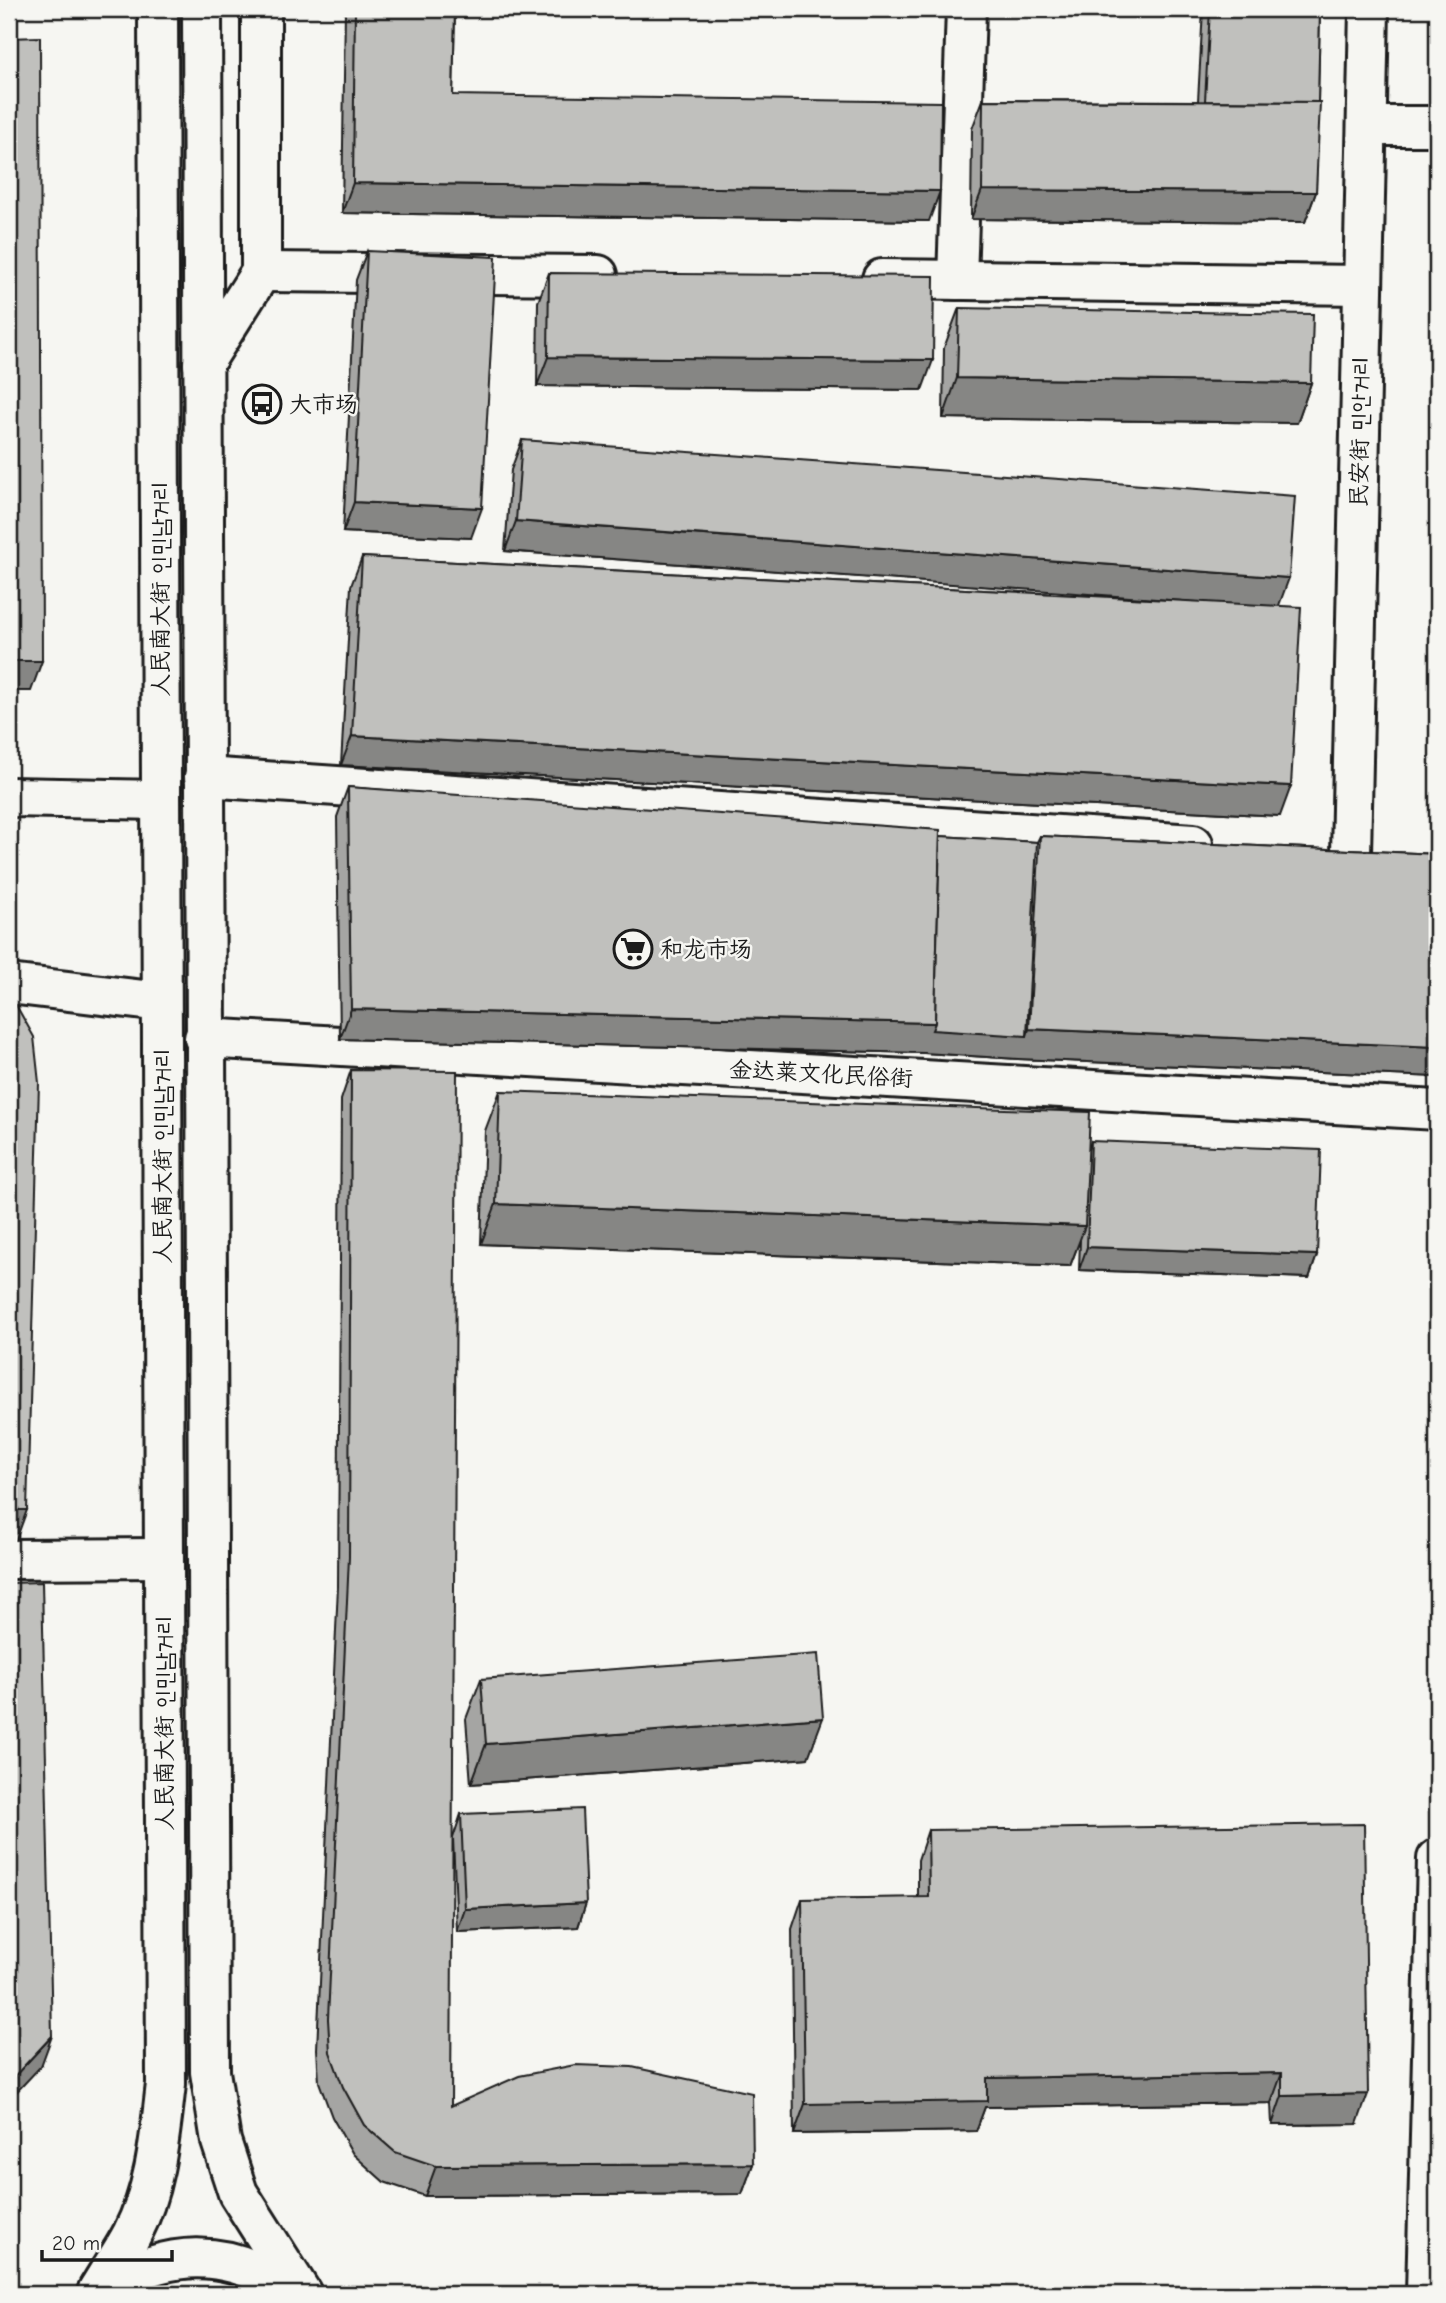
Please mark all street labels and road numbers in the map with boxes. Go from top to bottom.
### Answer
street label: 民安街 민안거리 [1345,356,1375,508]
street label: 人民南大街 인민남거리 [147,481,174,697]
street label: 人民南大街 인민남거리 [149,1048,176,1264]
street label: 金达莱文化民俗街 [728,1056,914,1092]
street label: 人民南大街 인민남거리 [151,1615,178,1831]

